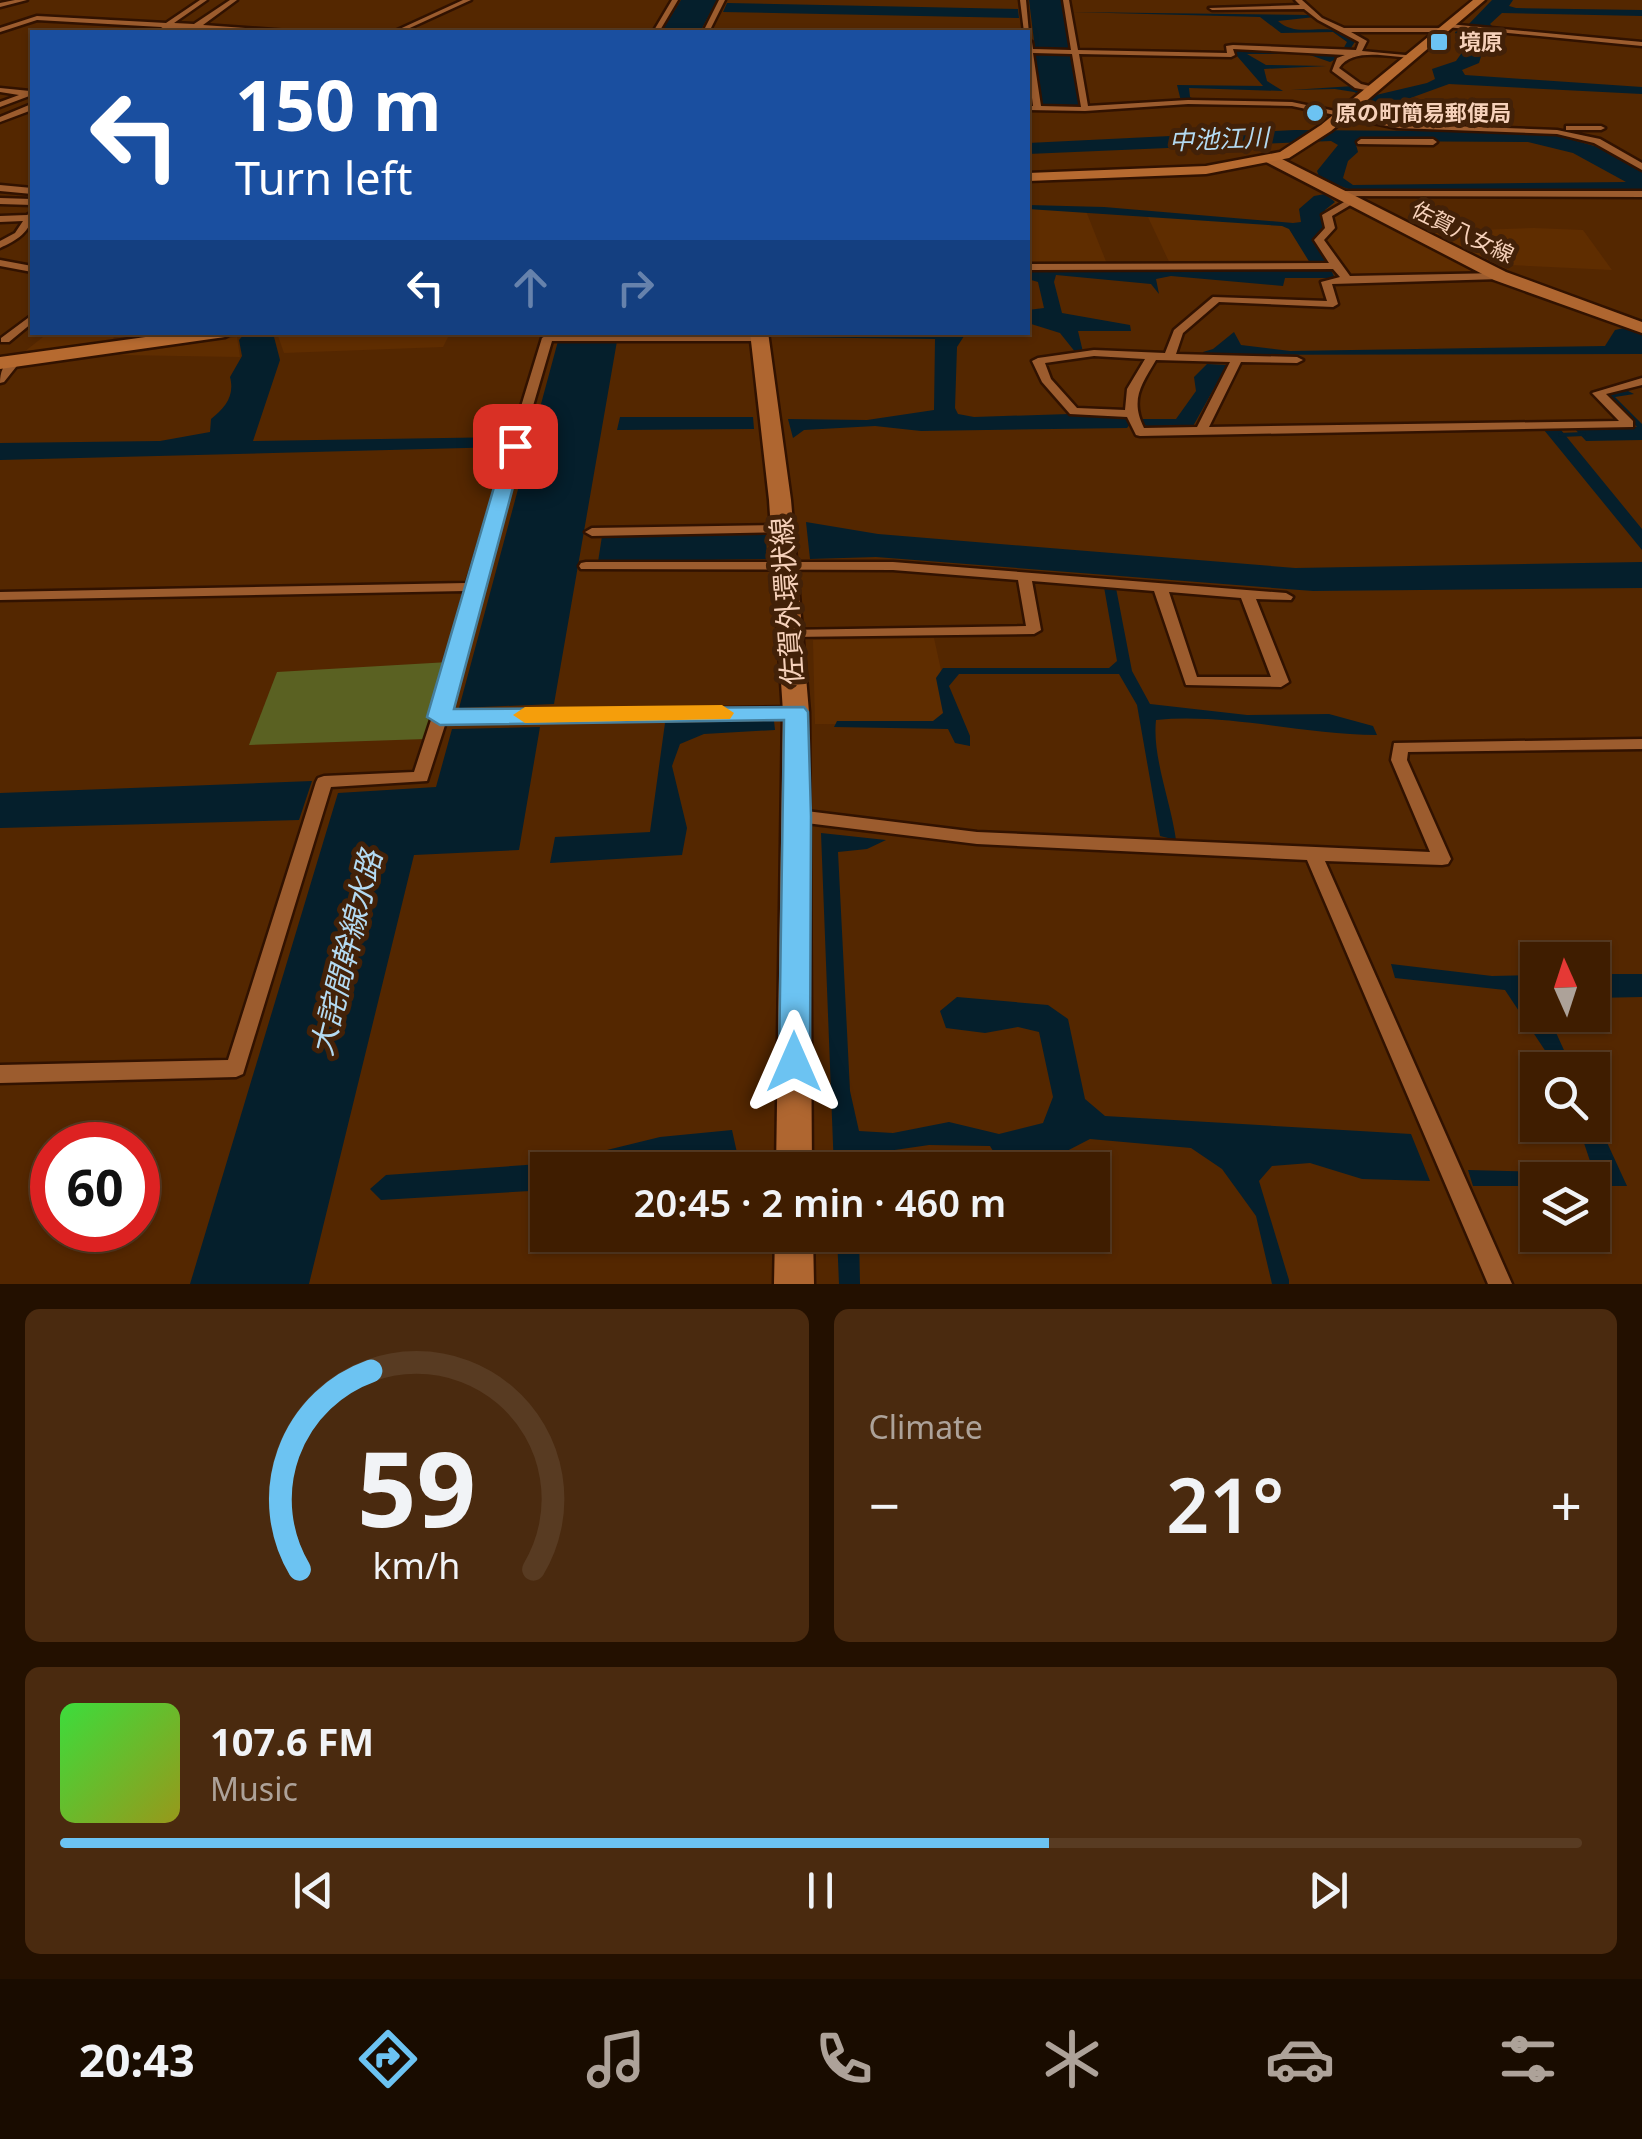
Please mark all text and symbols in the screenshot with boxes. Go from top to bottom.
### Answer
place label: 境原 [1459,26,1503,56]
marker: 境原 [1428,31,1450,53]
text: 150 m [235,56,442,152]
icon: left [70,70,200,200]
place label: 原の町簡易郵便局 [1335,97,1511,127]
marker: 原の町簡易郵便局 [1304,102,1326,124]
water label: 中池江川 [1168,119,1273,157]
text: Turn left [235,147,412,208]
street label: 佐賀八女線 [1407,194,1519,269]
icon: left [398,260,453,315]
icon: ahead [503,260,558,315]
icon: right [608,260,663,315]
pin [473,404,558,489]
icon: arrive [488,419,543,474]
street label: 佐賀外環状線 [761,516,811,686]
water label: 大詫間幹線水路 [300,843,392,1059]
north arrow [1520,942,1610,1032]
map controls [1520,942,1610,1252]
position arrow [742,1010,846,1114]
button: search [1520,1052,1610,1142]
speed limit sign: 60 [30,1122,160,1252]
button: layers [1520,1162,1610,1252]
text: 20:45 · 2 min · 460 m [634,1176,1006,1228]
text: Climate [869,1405,983,1448]
text: 59 [357,1416,476,1557]
text: 21° [1166,1453,1284,1555]
text: − [869,1467,900,1542]
text: + [1551,1467,1582,1542]
text: km/h [373,1541,461,1589]
text: 107.6 FM [210,1715,374,1767]
text: Music [210,1767,298,1810]
icon: previous [286,1863,341,1918]
icon: pause [793,1863,848,1918]
icon: next [1301,1863,1356,1918]
icon: directions [353,2024,423,2094]
icon: music [581,2024,651,2094]
icon: phone [809,2024,879,2094]
icon: climate [1037,2024,1107,2094]
icon: car [1265,2024,1335,2094]
icon: filters [1493,2024,1563,2094]
text: 20:43 [79,2029,195,2090]

